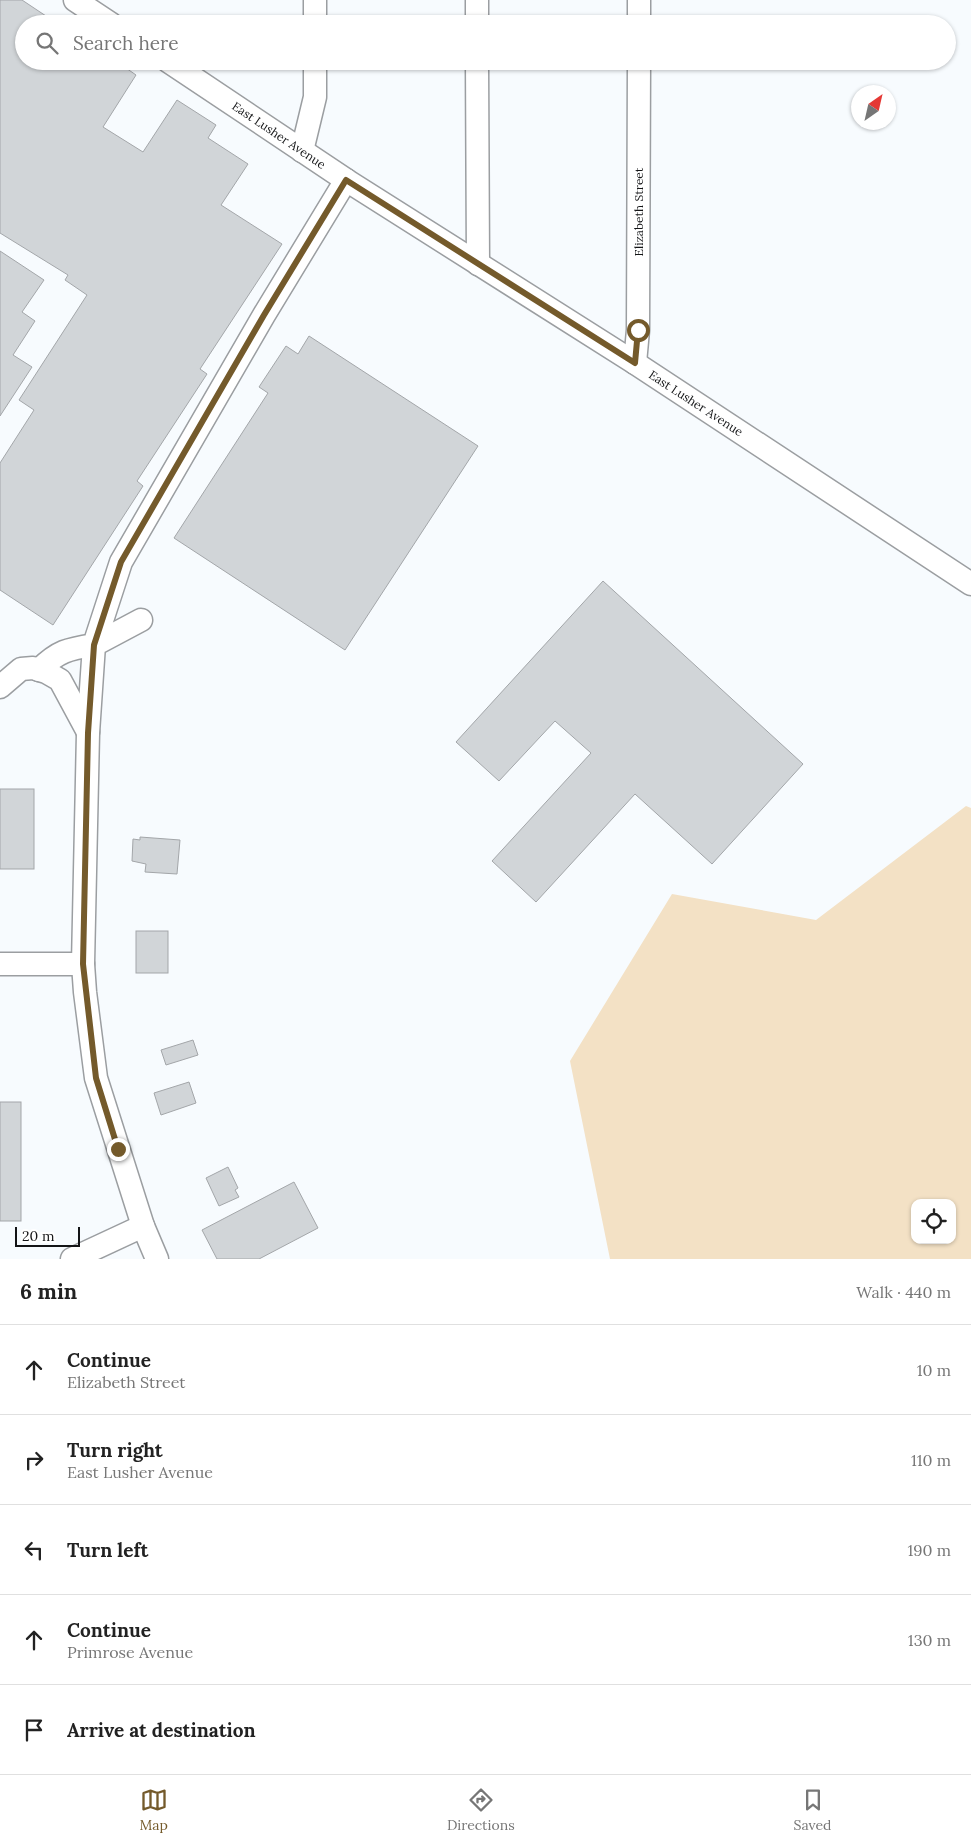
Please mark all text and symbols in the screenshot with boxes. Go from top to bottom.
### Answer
search box [15,15,956,70]
icon: search [33,29,61,57]
text: Search here [73,31,179,55]
north arrow [851,85,896,130]
street label: East Lusher Avenue [229,98,329,172]
street label: Elizabeth Street [631,167,646,256]
route start [627,319,650,342]
street label: East Lusher Avenue [646,367,746,439]
route end [107,1138,130,1161]
map controls [911,1199,956,1244]
button: locate [911,1199,956,1244]
scale bar [15,1224,80,1247]
text: 20 m [22,1227,54,1245]
text: 6 min [20,1278,77,1305]
text: Walk · 440 m [856,1282,951,1302]
text: Continue [67,1348,151,1372]
icon: ahead [20,1356,48,1384]
text: 10 m [917,1360,951,1380]
text: Elizabeth Street [67,1372,185,1392]
text: Turn right [67,1438,163,1462]
icon: right [20,1446,48,1474]
text: 110 m [911,1450,951,1470]
text: East Lusher Avenue [67,1462,213,1482]
icon: left [20,1536,48,1564]
text: Turn left [67,1538,148,1562]
text: 190 m [907,1540,951,1560]
text: Continue [67,1618,151,1642]
icon: ahead [20,1626,48,1654]
text: 130 m [908,1630,951,1650]
text: Primrose Avenue [67,1642,193,1662]
icon: arrive [20,1716,48,1744]
text: Arrive at destination [67,1718,256,1742]
tab: Map [139,1786,168,1834]
tab: Directions [447,1786,515,1834]
tab: Saved [794,1786,832,1834]

